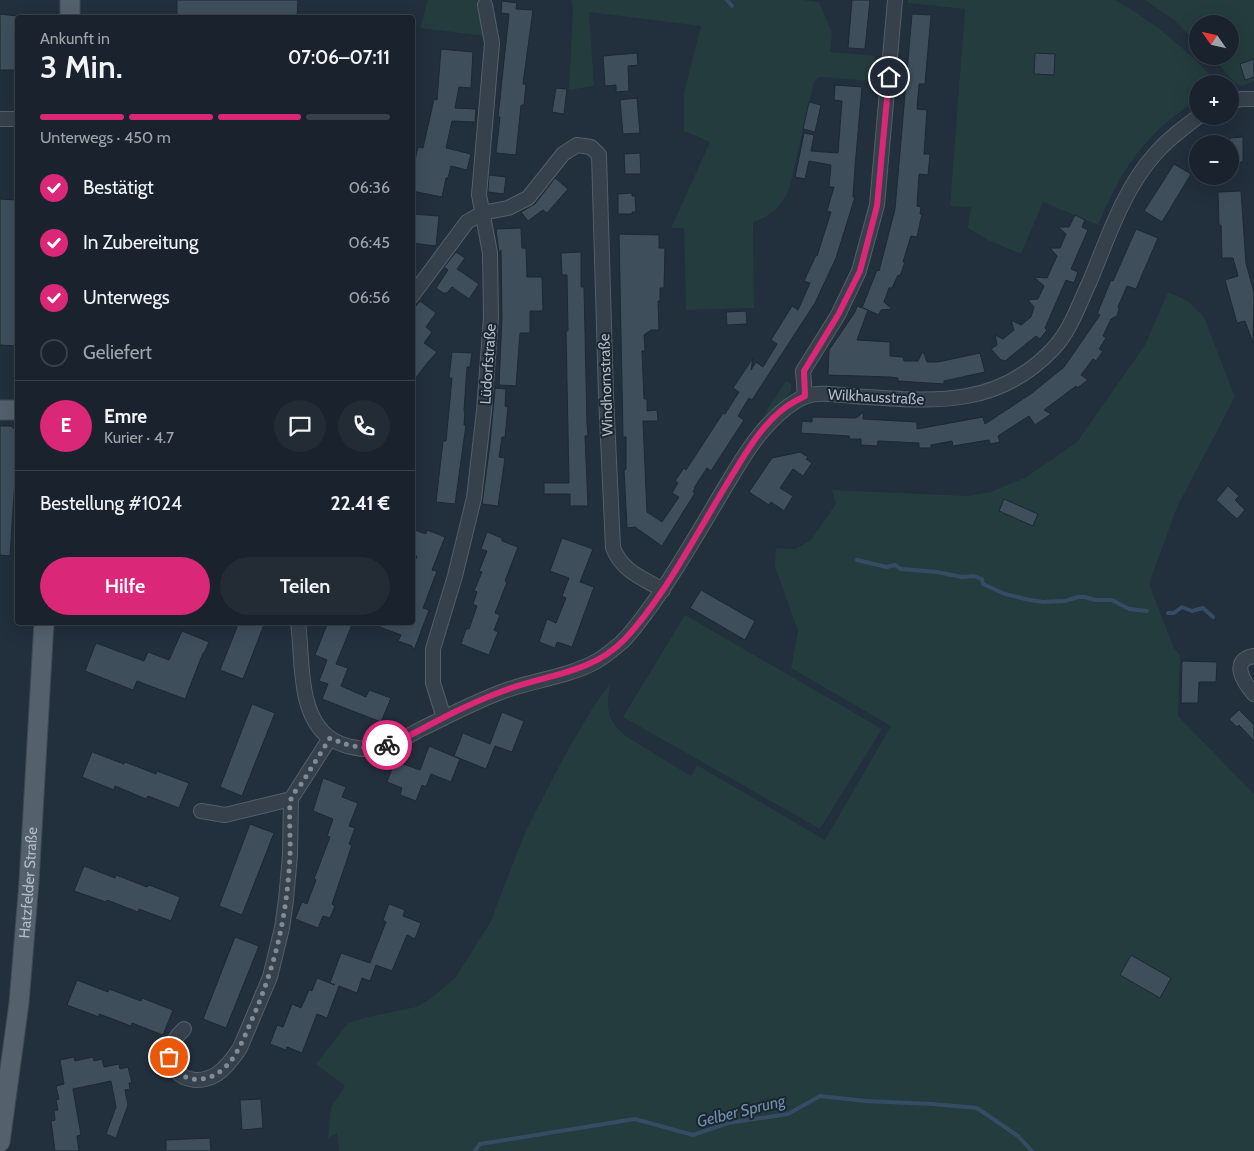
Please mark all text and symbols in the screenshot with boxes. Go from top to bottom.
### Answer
north arrow [1189,15,1239,65]
map controls [1189,15,1239,185]
text: Ankunft in [40,29,110,48]
text: 07:06–07:11 [288,46,390,69]
text: 3 Min. [40,47,123,86]
pin [868,56,910,98]
icon: home [875,63,903,91]
button: + [1189,75,1239,125]
text: Unterwegs · 450 m [40,128,171,147]
button: − [1189,135,1239,185]
icon: check [40,174,68,202]
text: Bestätigt [83,176,154,199]
text: 06:36 [349,178,390,197]
icon: check [40,229,68,257]
text: In Zubereitung [83,231,199,254]
text: 06:45 [349,233,390,252]
icon: check [40,284,68,312]
text: Unterwegs [83,286,170,309]
text: 06:56 [349,288,390,307]
street label: Lüdorfstraße [476,323,500,405]
street label: Windhornstraße [595,333,617,437]
text: Geliefert [83,341,152,364]
street label: Wilkhausstraße [827,385,925,409]
button: chat [274,400,326,452]
button: phone [338,400,390,452]
text: Emre [104,405,147,428]
text: E [61,414,71,437]
text: Kurier · 4.7 [104,428,174,447]
text: Bestellung #1024 [40,492,182,515]
text: 22.41 € [331,492,390,515]
button: Hilfe [40,557,210,615]
button: Teilen [220,557,390,615]
courier [362,720,412,770]
icon: bike [373,731,401,759]
street label: Hatzfelder Straße [15,826,41,939]
pin [148,1036,190,1078]
icon: bag [155,1043,183,1071]
water label: Gelber Sprung [695,1091,788,1131]

